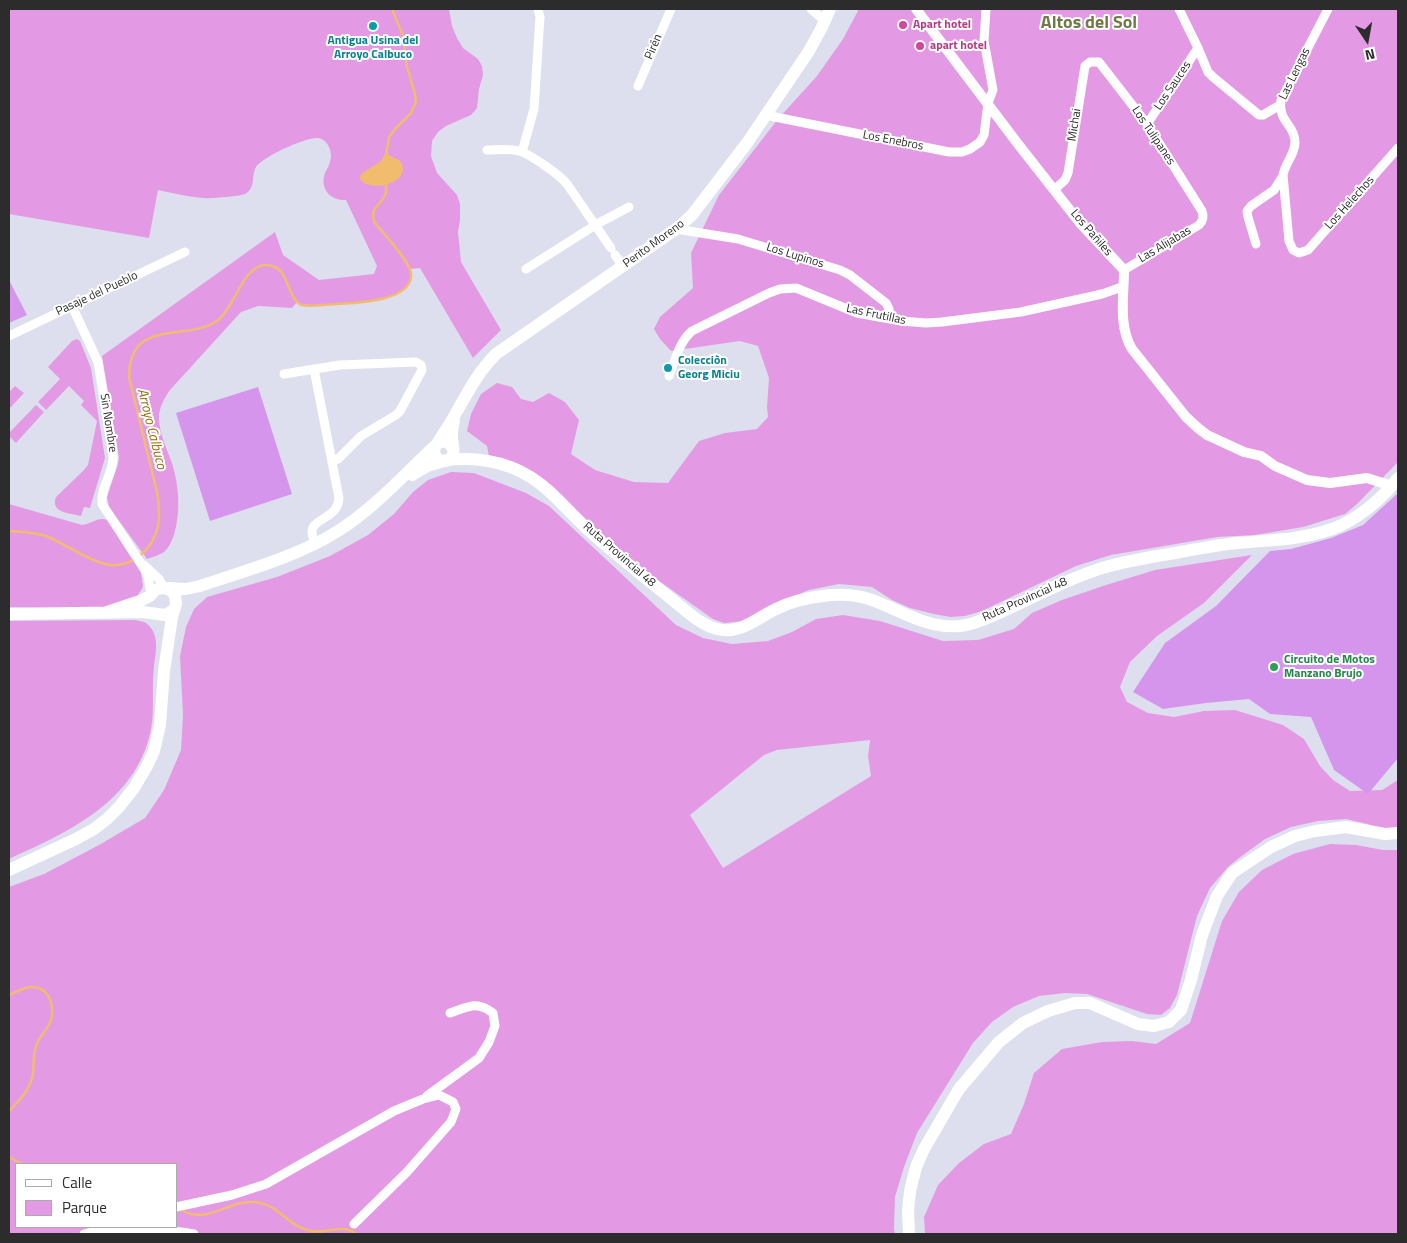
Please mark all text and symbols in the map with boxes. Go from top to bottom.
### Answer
district label: Altos del Sol [1041,13,1137,35]
north arrow [1342,15,1392,65]
place label: Apart hotel [913,18,971,32]
marker: Apart hotel [897,19,909,31]
marker: Antigua Usina del Arroyo Calbuco [367,20,379,32]
street label: Pirén [642,32,666,62]
place label: Antigua Usina del Arroyo Calbuco [327,34,419,62]
place label: apart hotel [930,39,987,53]
marker: apart hotel [914,40,926,52]
text: N [1363,44,1377,66]
street label: Las Lengas [1276,46,1314,102]
street label: Los Sauces [1151,59,1195,113]
street label: Los Tulipanes [1128,104,1178,168]
street label: Michai [1065,108,1085,142]
street label: Los Enebros [861,128,925,154]
street label: Los Helechos [1322,173,1378,233]
street label: Los Pañiles [1067,207,1115,259]
street label: Perito Moreno [621,217,687,271]
street label: Las Alijabas [1136,224,1194,266]
street label: Los Lupinos [764,240,826,272]
street label: Pasaje del Pueblo [54,269,140,319]
street label: Las Frutillas [845,302,907,328]
place label: Colecciòn Georg Miciu [678,354,740,382]
marker: Colecciòn Georg Miciu [662,362,674,374]
water label: Arroyo Calbuco [133,387,169,471]
street label: Sin Nombre [96,393,120,453]
street label: Ruta Provincial 48 [580,520,658,590]
street label: Ruta Provincial 48 [980,575,1070,625]
place label: Circuito de Motos Manzano Brujo [1284,653,1375,681]
marker: Circuito de Motos Manzano Brujo [1268,661,1280,673]
legend [15,1163,178,1228]
text: Calle [62,1171,92,1194]
text: Parque [62,1196,107,1219]

